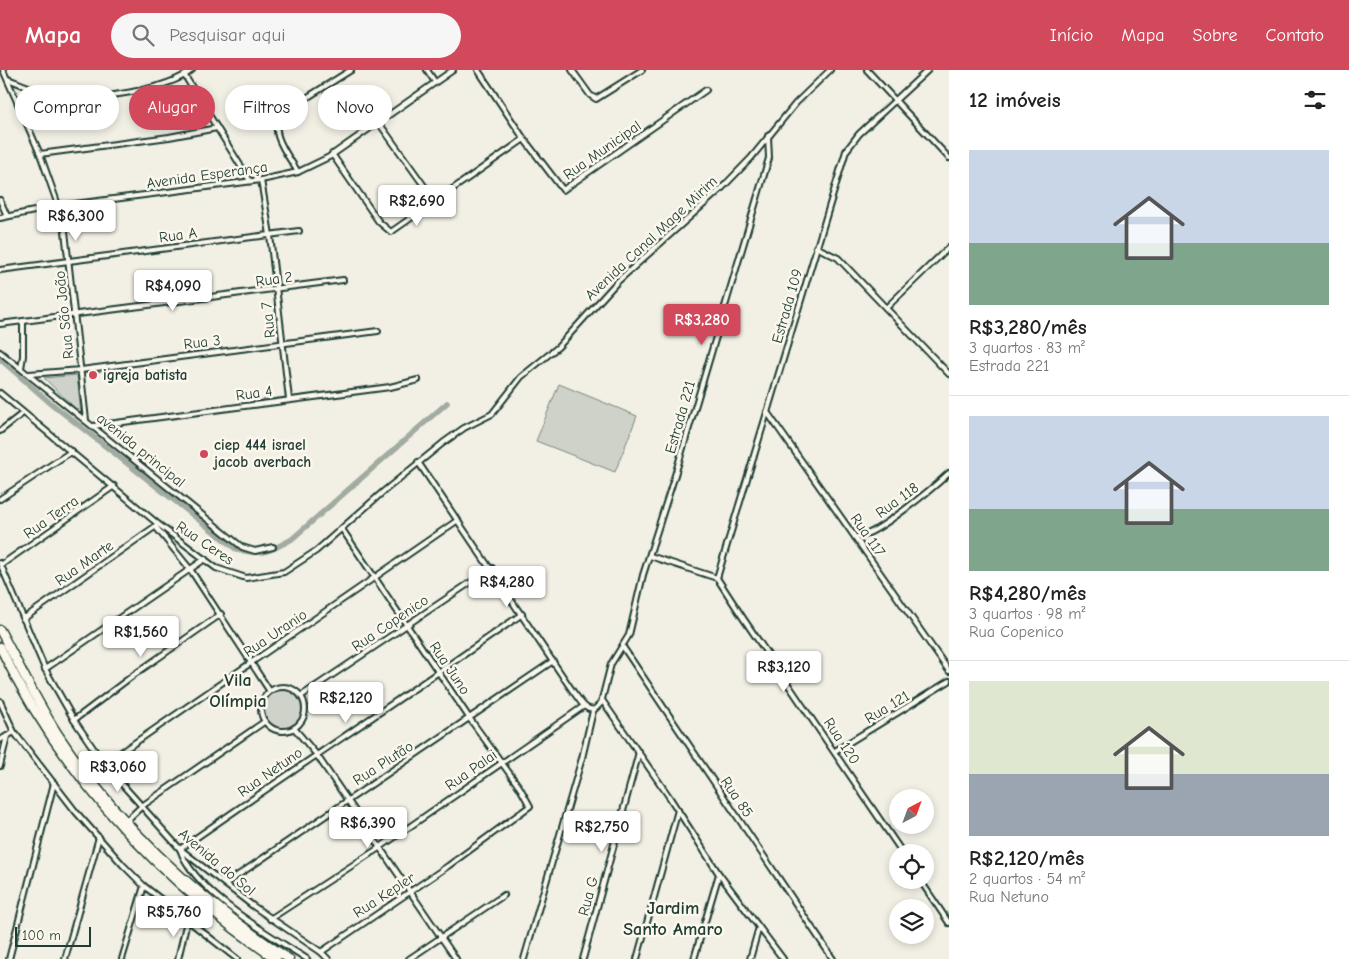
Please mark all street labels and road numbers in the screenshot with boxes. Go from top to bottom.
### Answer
street label: Rua Municipal [560,117,644,183]
street label: Avenida Esperança [145,158,269,192]
street label: Avenida Canal Mage Mirim [581,172,721,304]
street label: Rua A [158,223,198,247]
street label: Rua 2 [254,267,294,291]
street label: Estrada 109 [768,267,806,345]
street label: Rua São João [50,270,78,360]
street label: Rua 7 [257,301,279,339]
street label: Rua 3 [183,331,221,353]
street label: Estrada 221 [661,378,699,456]
street label: Rua 4 [235,382,273,404]
street label: avenida principal [93,409,189,491]
street label: Rua 118 [872,478,922,522]
street label: Rua Terra [20,492,82,542]
street label: Rua 117 [847,510,889,560]
street label: Rua Ceres [173,517,237,569]
street label: Rua Marte [51,536,117,590]
street label: Rua Copenico [348,591,432,655]
street label: Rua Uranio [240,605,310,661]
street label: Rua Juno [426,638,474,698]
street label: Rua 121 [861,687,913,727]
street label: Rua 120 [820,714,864,768]
street label: Rua Plutão [349,737,417,789]
street label: Rua Netuno [234,743,306,801]
street label: Rua Palai [442,746,500,794]
street label: Rua 85 [717,773,757,821]
street label: Avenida do Sol [175,825,259,899]
street label: Rua Kepler [350,868,418,922]
street label: Rua G [574,874,602,918]

